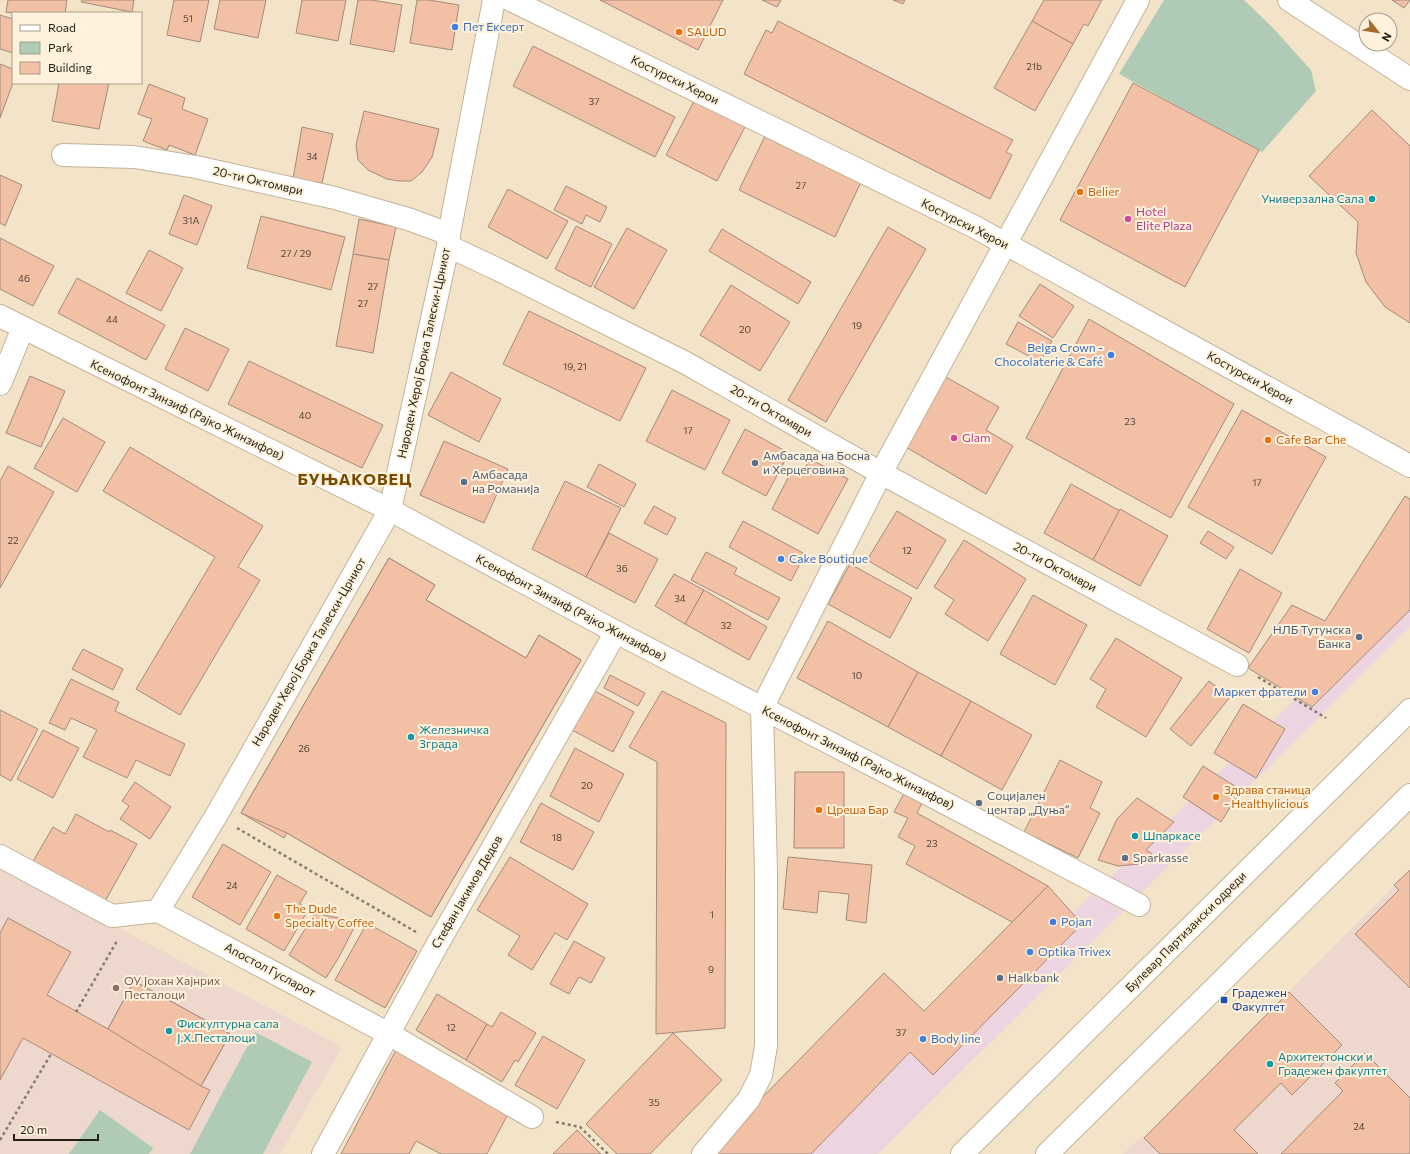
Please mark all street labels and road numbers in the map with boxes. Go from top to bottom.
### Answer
street label: Костурски Херои [629,52,722,106]
street label: 20-ти Октомври [212,163,305,197]
street label: Костурски Херои [919,195,1012,251]
street label: Народен Херој Борка Талески-Црниот [394,246,452,459]
street label: Костурски Херои [1205,348,1296,407]
street label: Ксенофонт Зинзиф (Рајко Жинзифов) [88,356,287,462]
street label: 20-ти Октомври [728,381,815,439]
street label: 20-ти Октомври [1012,538,1099,594]
street label: Ксенофонт Зинзиф (Рајко Жинзифов) [474,551,669,663]
street label: Народен Херој Борка Талески-Црниот [248,555,368,748]
street label: Ксенофонт Зинзиф (Рајко Жинзифов) [760,702,957,812]
street label: Стефан Јакимов Дедов [428,832,505,951]
street label: Булевар Партизански одреди [1122,868,1248,994]
street label: Апостол Гусларот [223,939,319,999]

